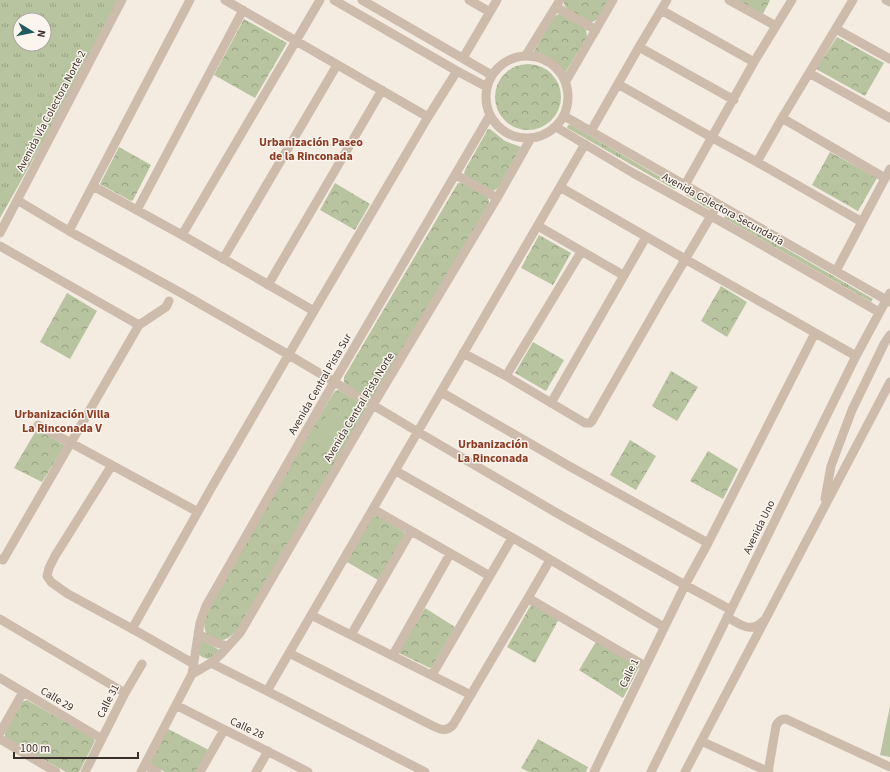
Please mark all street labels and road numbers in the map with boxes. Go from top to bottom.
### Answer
street label: Avenida Vía Colectora Norte 2 [13,48,89,174]
street label: Avenida Colectora Secundaria [659,169,787,249]
street label: Avenida Central Pista Sur [285,330,355,437]
street label: Avenida Central Pista Norte [320,349,398,464]
street label: Avenida Uno [740,498,778,556]
street label: Calle 1 [616,656,642,690]
street label: Calle 31 [93,682,123,720]
street label: Calle 29 [38,683,76,715]
street label: Calle 28 [228,714,267,743]

